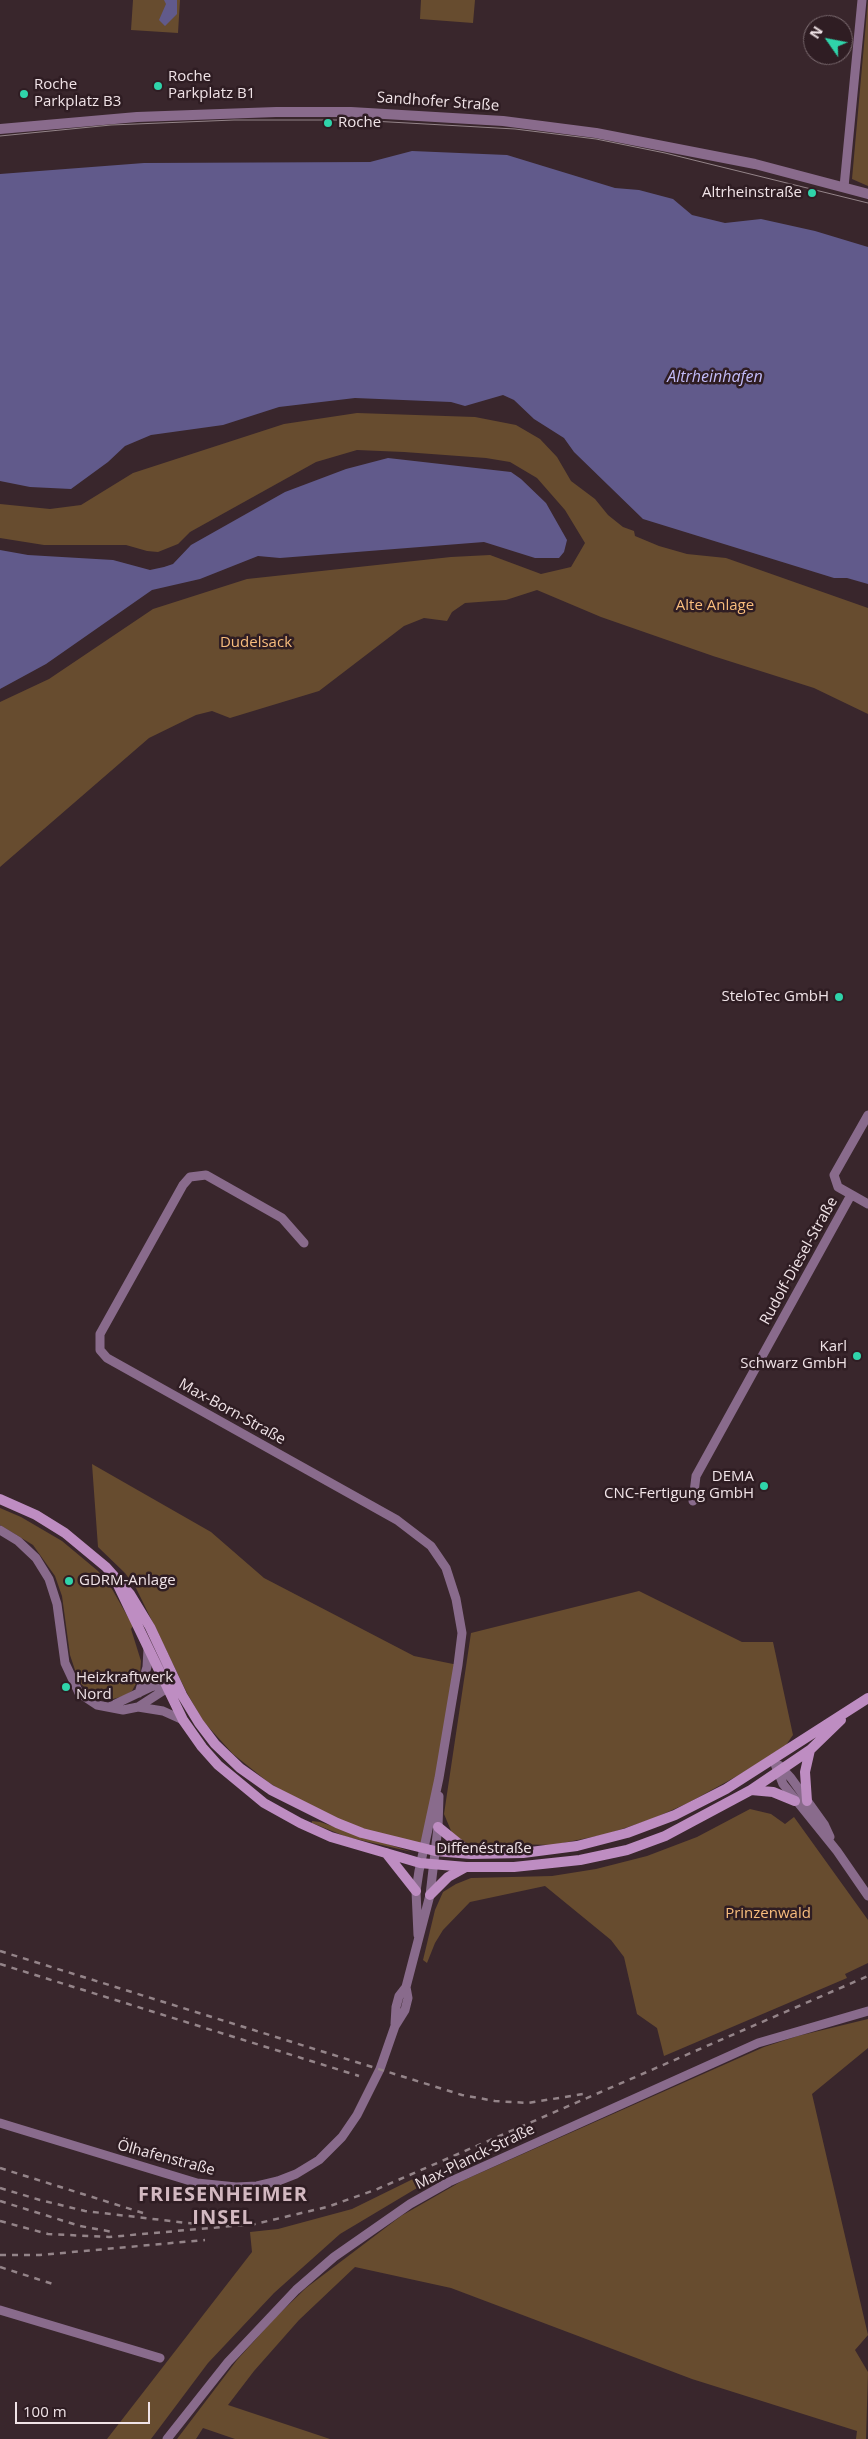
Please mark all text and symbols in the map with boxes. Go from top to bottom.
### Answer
north arrow [803,15,853,65]
text: N [805,22,827,42]
place label: Roche Parkplatz B1 [168,68,255,103]
place label: Roche Parkplatz B3 [34,76,121,111]
marker: Roche Parkplatz B1 [152,80,164,92]
marker: Roche Parkplatz B3 [18,88,30,100]
street label: Sandhofer Straße [376,89,500,115]
place label: Roche [338,114,381,132]
marker: Roche [322,117,334,129]
place label: Altrheinstraße [702,184,802,202]
marker: Altrheinstraße [806,187,818,199]
water label: Altrheinhafen [667,367,763,387]
park label: Alte Anlage [676,597,754,615]
park label: Dudelsack [220,634,292,652]
place label: SteloTec GmbH [721,988,829,1006]
marker: SteloTec GmbH [833,991,845,1003]
street label: Rudolf-Diesel-Straße [756,1194,842,1328]
place label: Karl Schwarz GmbH [740,1338,847,1373]
marker: Karl Schwarz GmbH [851,1350,863,1362]
street label: Max-Born-Straße [176,1375,288,1449]
place label: DEMA CNC-Fertigung GmbH [604,1468,754,1503]
marker: DEMA CNC-Fertigung GmbH [758,1480,770,1492]
place label: GDRM-Anlage [79,1572,176,1590]
marker: GDRM-Anlage [63,1575,75,1587]
place label: Heizkraftwerk Nord [76,1669,173,1704]
marker: Heizkraftwerk Nord [60,1681,72,1693]
street label: Diffenéstraße [436,1840,532,1858]
park label: Prinzenwald [725,1905,811,1923]
street label: Max-Planck-Straße [412,2120,538,2194]
street label: Ölhafenstraße [115,2136,217,2180]
district label: FRIESENHEIMER INSEL [136,2183,310,2230]
scale bar [18,2392,152,2424]
text: 100 m [23,2401,67,2421]

